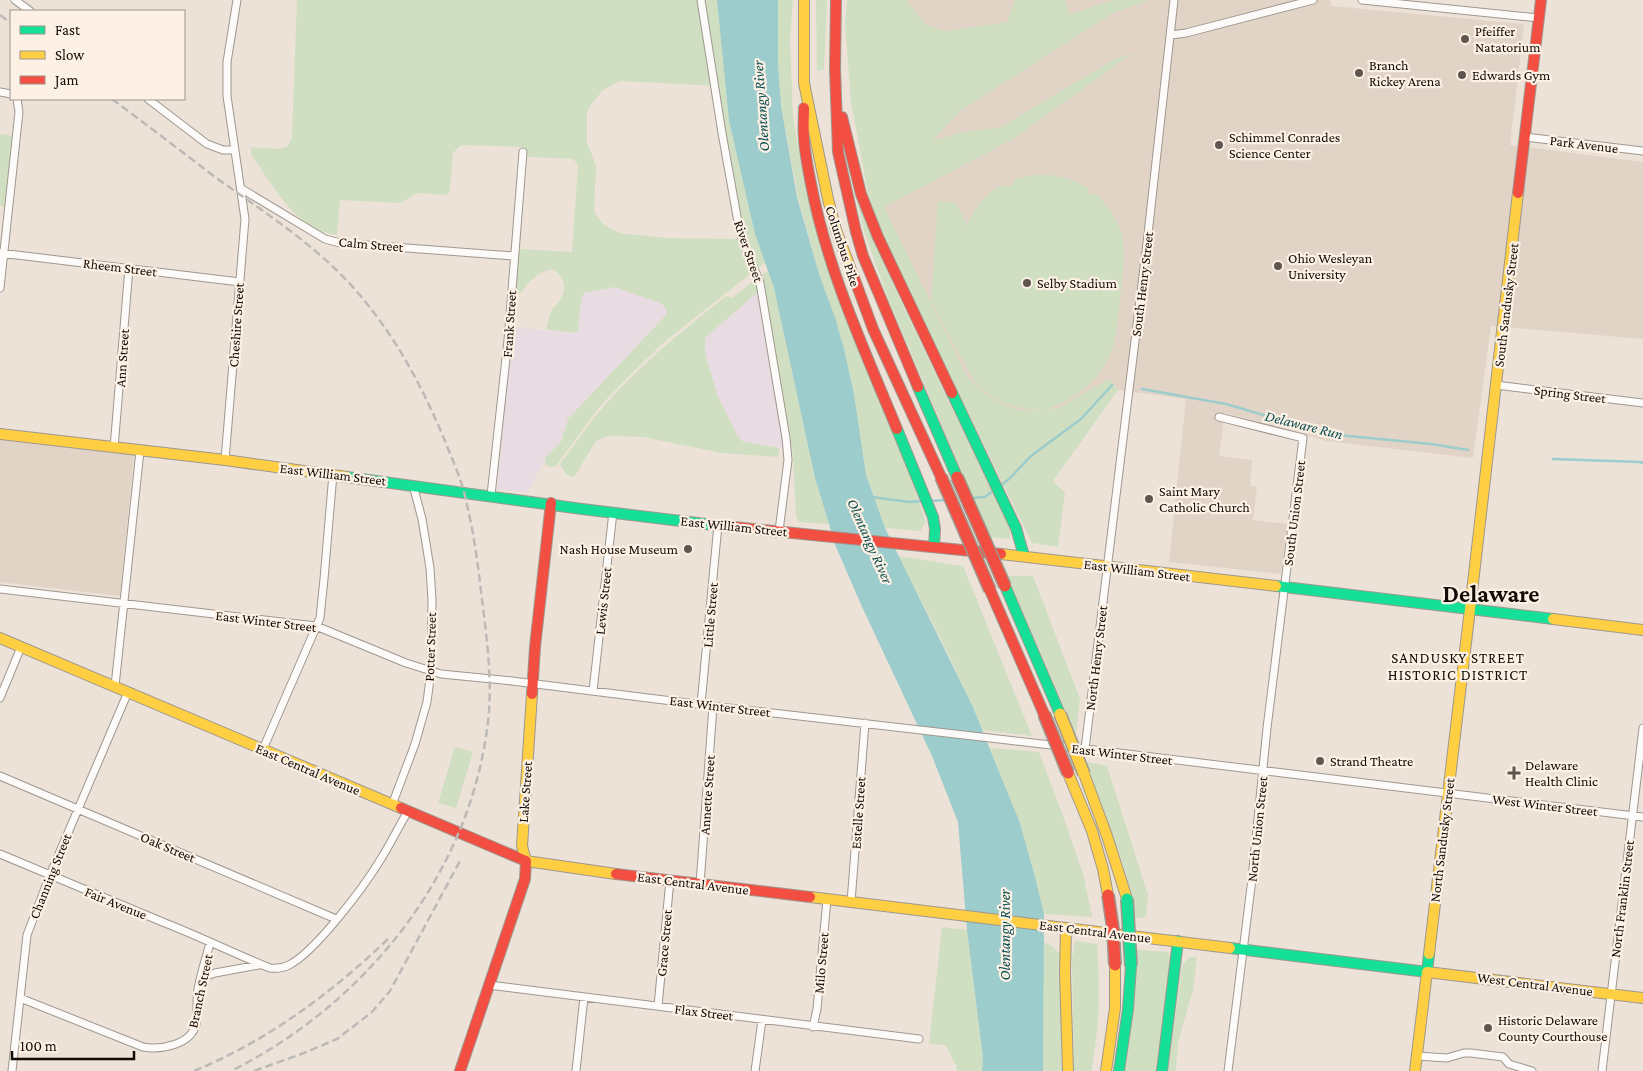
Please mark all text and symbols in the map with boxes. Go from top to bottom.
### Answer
legend [10,10,185,100]
text: Fast [55,22,81,38]
place label: Pfeiffer Natatorium [1475,23,1540,55]
marker: Pfeiffer Natatorium [1459,33,1471,45]
text: Slow [55,47,85,63]
place label: Branch Rickey Arena [1369,57,1441,89]
water label: Olentangy River [750,59,773,152]
marker: Branch Rickey Arena [1353,67,1365,79]
place label: Edwards Gym [1472,67,1550,83]
marker: Edwards Gym [1456,69,1468,81]
text: Jam [53,72,78,89]
place label: Schimmel Conrades Science Center [1229,129,1340,161]
street label: Park Avenue [1549,132,1619,156]
marker: Schimmel Conrades Science Center [1213,139,1225,151]
street label: Columbus Pike [822,204,864,288]
street label: River Street [731,218,767,284]
street label: South Henry Street [1128,230,1156,337]
street label: Calm Street [338,233,404,255]
street label: South Sandusky Street [1490,242,1522,368]
place label: Ohio Wesleyan University [1288,250,1373,282]
street label: Rheem Street [82,255,158,280]
marker: Ohio Wesleyan University [1272,260,1284,272]
place label: Selby Stadium [1037,275,1117,291]
marker: Selby Stadium [1021,277,1033,289]
street label: Cheshire Street [225,282,247,368]
street label: Frank Street [499,289,519,358]
street label: Ann Street [112,328,132,388]
street label: Spring Street [1533,382,1607,406]
water label: Delaware Run [1263,408,1345,443]
street label: South Union Street [1280,459,1308,567]
street label: East William Street [279,460,388,489]
place label: Saint Mary Catholic Church [1159,483,1250,515]
marker: Saint Mary Catholic Church [1143,493,1155,505]
water label: Olentangy River [843,496,896,587]
street label: East William Street [680,512,789,540]
place label: Nash House Museum [560,541,678,557]
marker: Nash House Museum [682,543,694,555]
street label: East William Street [1083,556,1192,585]
street label: Lewis Street [591,566,615,636]
district label: Delaware [1443,580,1539,607]
street label: Little Street [699,581,721,648]
street label: North Henry Street [1082,604,1110,711]
street label: East Winter Street [215,607,318,635]
street label: Potter Street [421,612,439,682]
district label: SANDUSKY STREET HISTORIC DISTRICT [1388,650,1528,683]
street label: East Winter Street [669,692,772,720]
street label: East Central Avenue [253,740,363,798]
street label: East Winter Street [1071,740,1174,768]
place label: Strand Theatre [1330,753,1413,769]
street label: Annette Street [696,754,718,835]
marker: Strand Theatre [1314,755,1326,767]
place label: Delaware Health Clinic [1525,757,1598,789]
street label: Lake Street [515,760,535,823]
marker: Delaware Health Clinic [1507,766,1521,780]
street label: North Union Street [1244,775,1271,883]
street label: Estelle Street [847,776,869,850]
street label: North Sandusky Street [1426,777,1458,903]
street label: West Winter Street [1491,791,1599,819]
street label: Oak Street [138,828,198,866]
street label: Channing Street [26,831,75,921]
street label: North Franklin Street [1607,839,1637,959]
street label: East Central Avenue [636,868,750,898]
street label: Fair Avenue [83,883,149,923]
water label: Olentangy River [997,889,1014,981]
street label: Grace Street [653,908,675,977]
street label: East Central Avenue [1038,916,1152,946]
street label: Milo Street [810,931,832,994]
street label: Branch Street [184,952,216,1029]
street label: West Central Avenue [1476,969,1594,999]
street label: Flax Street [674,1000,735,1024]
place label: Historic Delaware County Courthouse [1498,1012,1607,1044]
marker: Historic Delaware County Courthouse [1482,1022,1494,1034]
scale bar [12,1028,135,1060]
text: 100 m [20,1038,57,1054]

